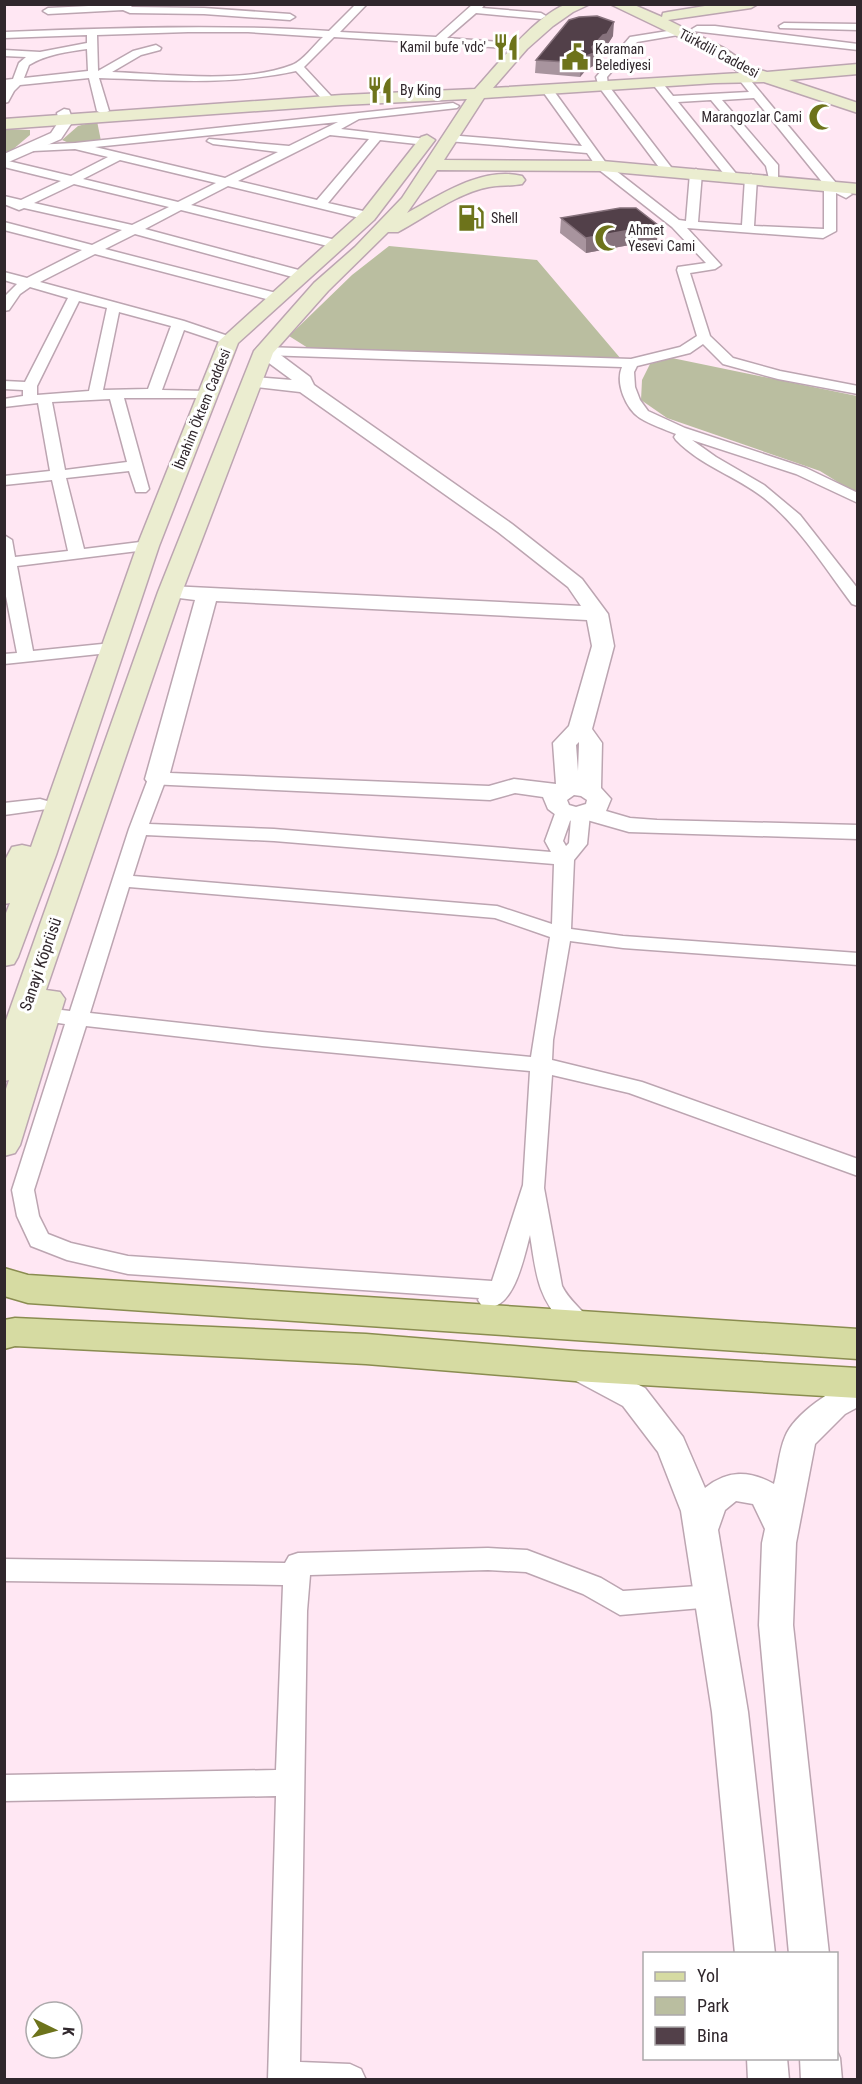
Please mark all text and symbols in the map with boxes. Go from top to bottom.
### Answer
street label: Türkdili Caddesi [676,25,762,81]
restaurant icon: Kamil bufe 'vdc' [491,32,521,62]
place label: Kamil bufe 'vdc' [400,39,486,55]
place label: Karaman Belediyesi [595,41,651,73]
public building icon: Karaman Belediyesi [560,42,590,72]
restaurant icon: By King [365,75,395,105]
place label: By King [400,82,441,98]
mosque icon: Marangozlar Cami [807,102,837,132]
place label: Marangozlar Cami [701,109,802,125]
fuel station icon: Shell [456,203,486,233]
place label: Shell [491,210,518,226]
place label: Ahmet Yesevi Cami [628,222,695,254]
mosque icon: Ahmet Yesevi Cami [593,223,623,253]
street label: İbrahim Öktem Caddesi [170,346,234,472]
street label: Sanayi Köprüsü [16,915,65,1013]
legend [643,1952,838,2060]
text: Yol [697,1965,719,1986]
text: Park [697,1995,729,2016]
north arrow [24,2000,84,2060]
text: Bina [697,2025,728,2046]
text: K [59,2026,78,2037]

